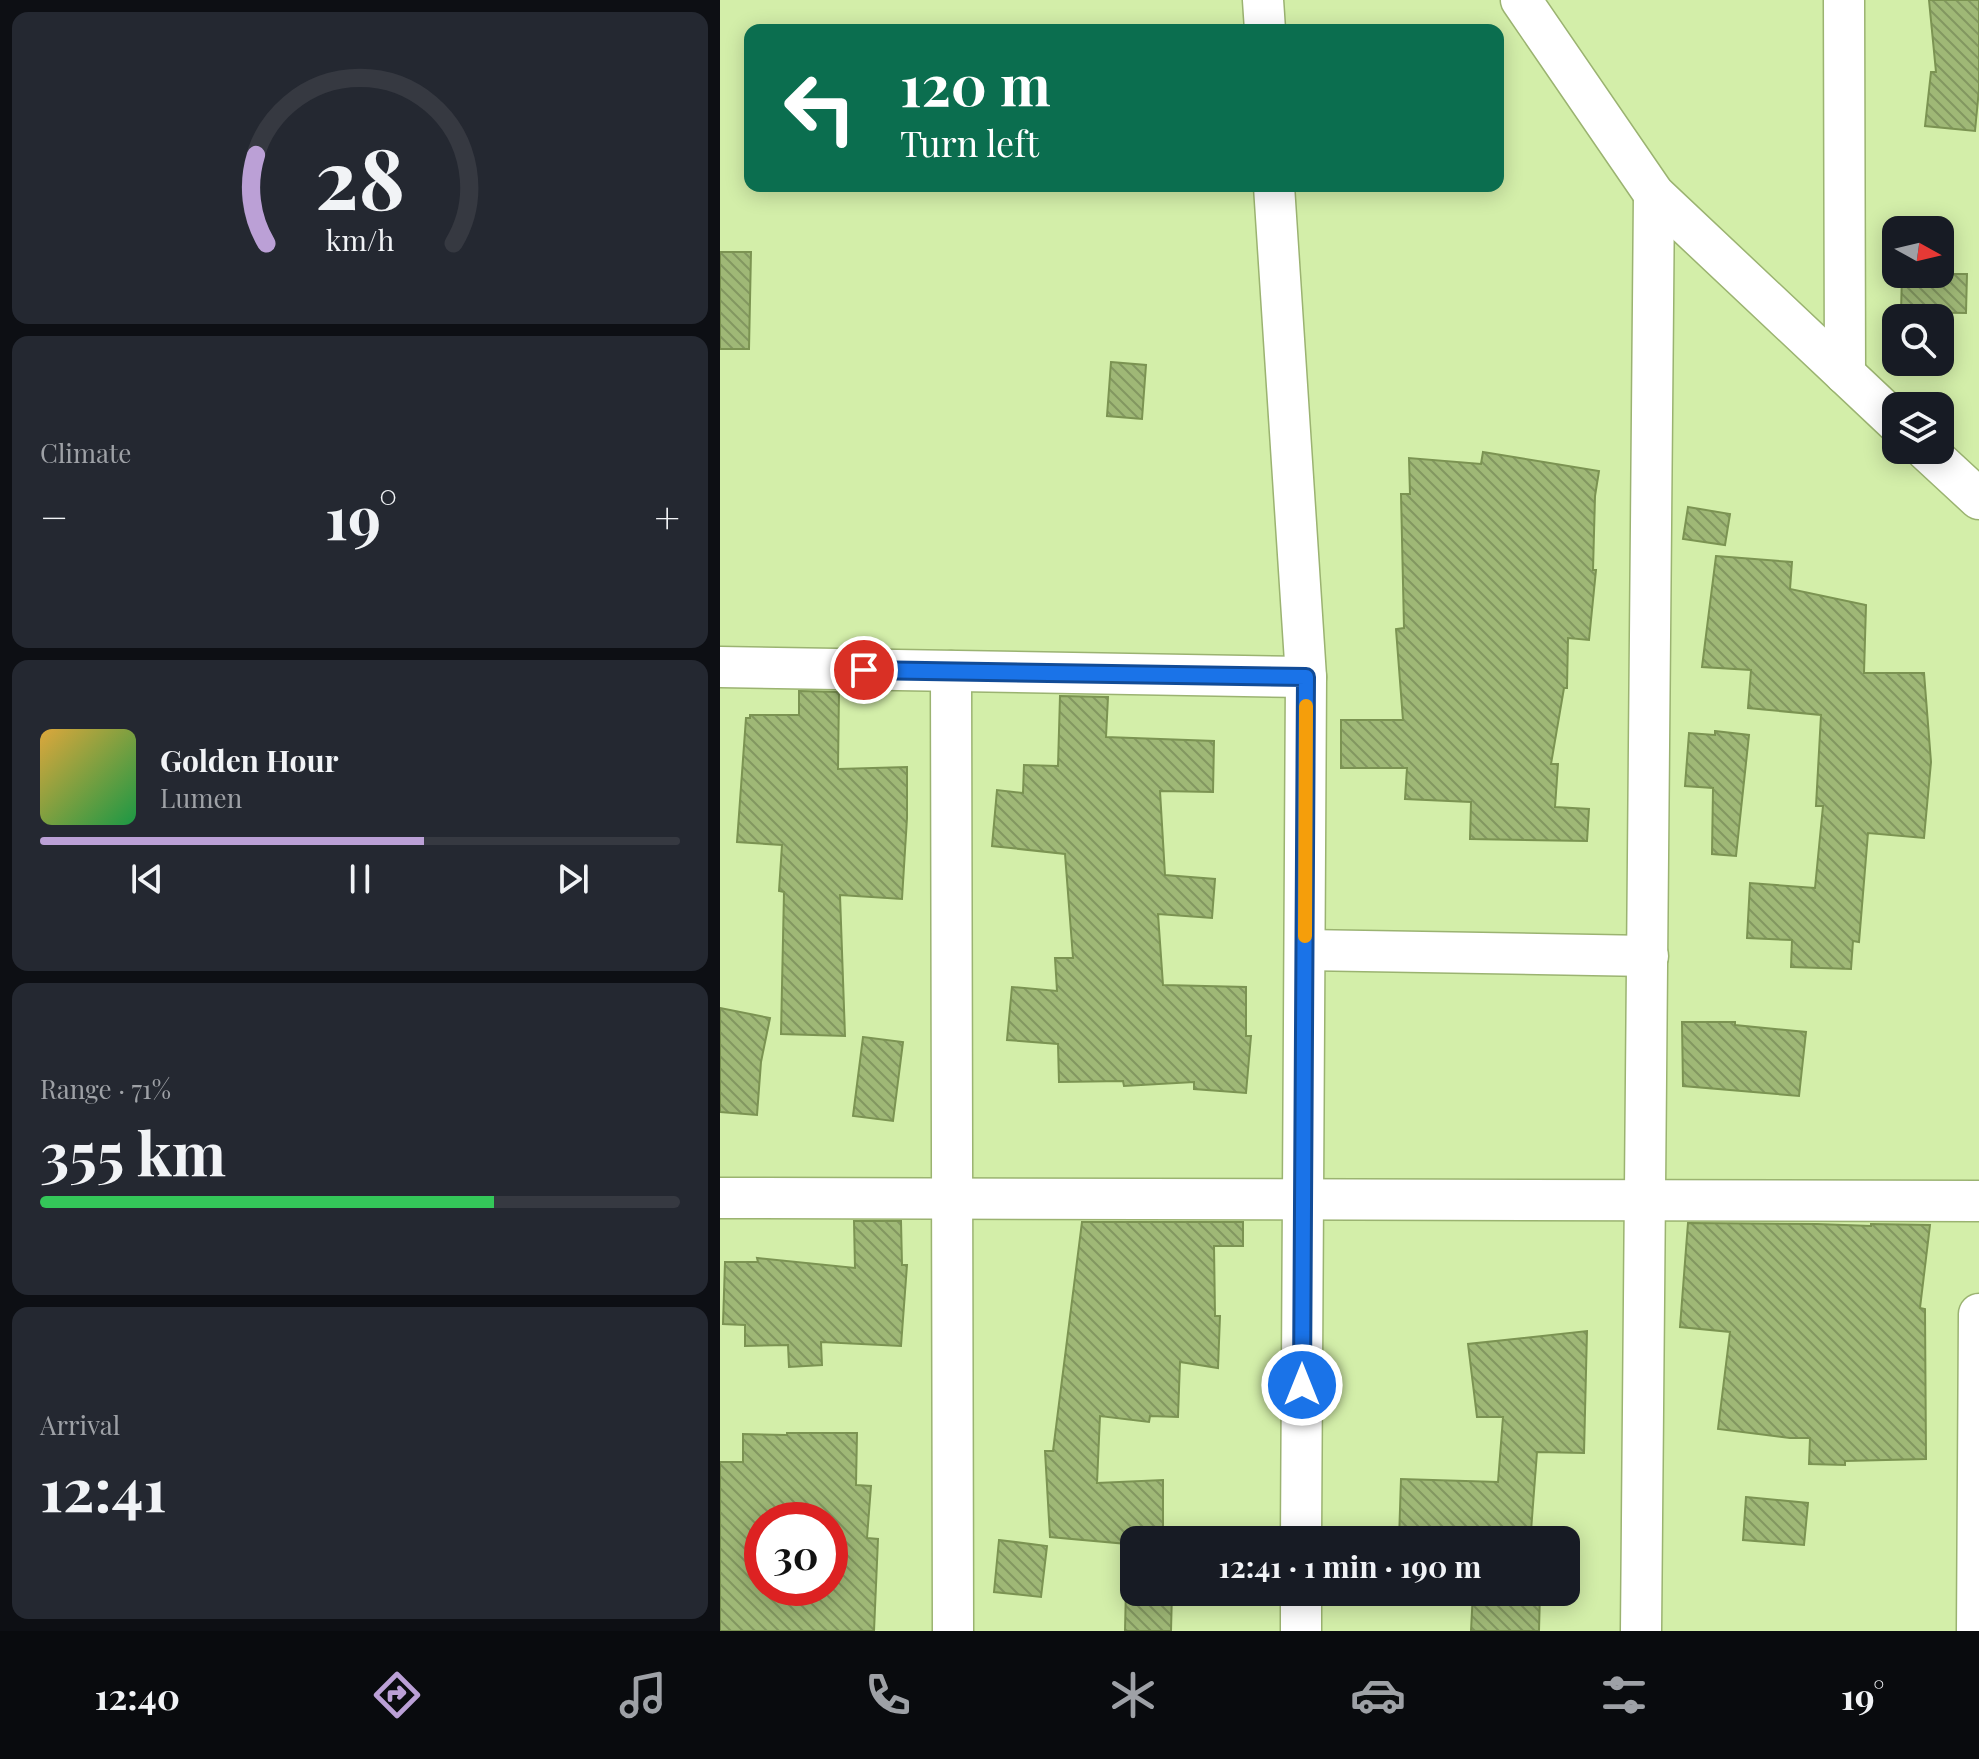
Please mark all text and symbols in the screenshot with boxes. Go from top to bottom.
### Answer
text: 120 m [900,46,1051,121]
icon: left [768,56,872,160]
text: Turn left [900,118,1039,166]
text: 28 [315,119,405,230]
north arrow [1882,216,1954,288]
map controls [1882,216,1954,464]
text: km/h [326,220,394,258]
button: search [1882,304,1954,376]
button: layers [1882,392,1954,464]
text: Climate [40,435,131,470]
text: 19° [325,475,398,555]
text: − [40,486,68,545]
text: + [654,486,680,545]
pin [830,636,898,704]
icon: arrive [842,648,886,692]
text: Golden Hour [160,740,339,780]
text: Lumen [160,780,242,815]
icon: previous [125,857,169,901]
icon: pause [338,857,382,901]
icon: next [551,857,595,901]
text: Range · 71% [40,1071,171,1106]
text: 355 km [40,1111,226,1191]
position arrow [1260,1343,1344,1427]
text: Arrival [40,1407,120,1442]
text: 12:41 [40,1447,166,1527]
speed limit sign: 30 [744,1502,848,1606]
text: 12:41 · 1 min · 190 m [1219,1546,1481,1586]
icon: directions [369,1667,425,1723]
icon: music [615,1667,671,1723]
icon: phone [860,1667,916,1723]
icon: climate [1105,1667,1161,1723]
icon: car [1350,1667,1406,1723]
icon: filters [1596,1667,1652,1723]
text: 12:40 [95,1671,180,1719]
text: 19° [1841,1671,1884,1719]

